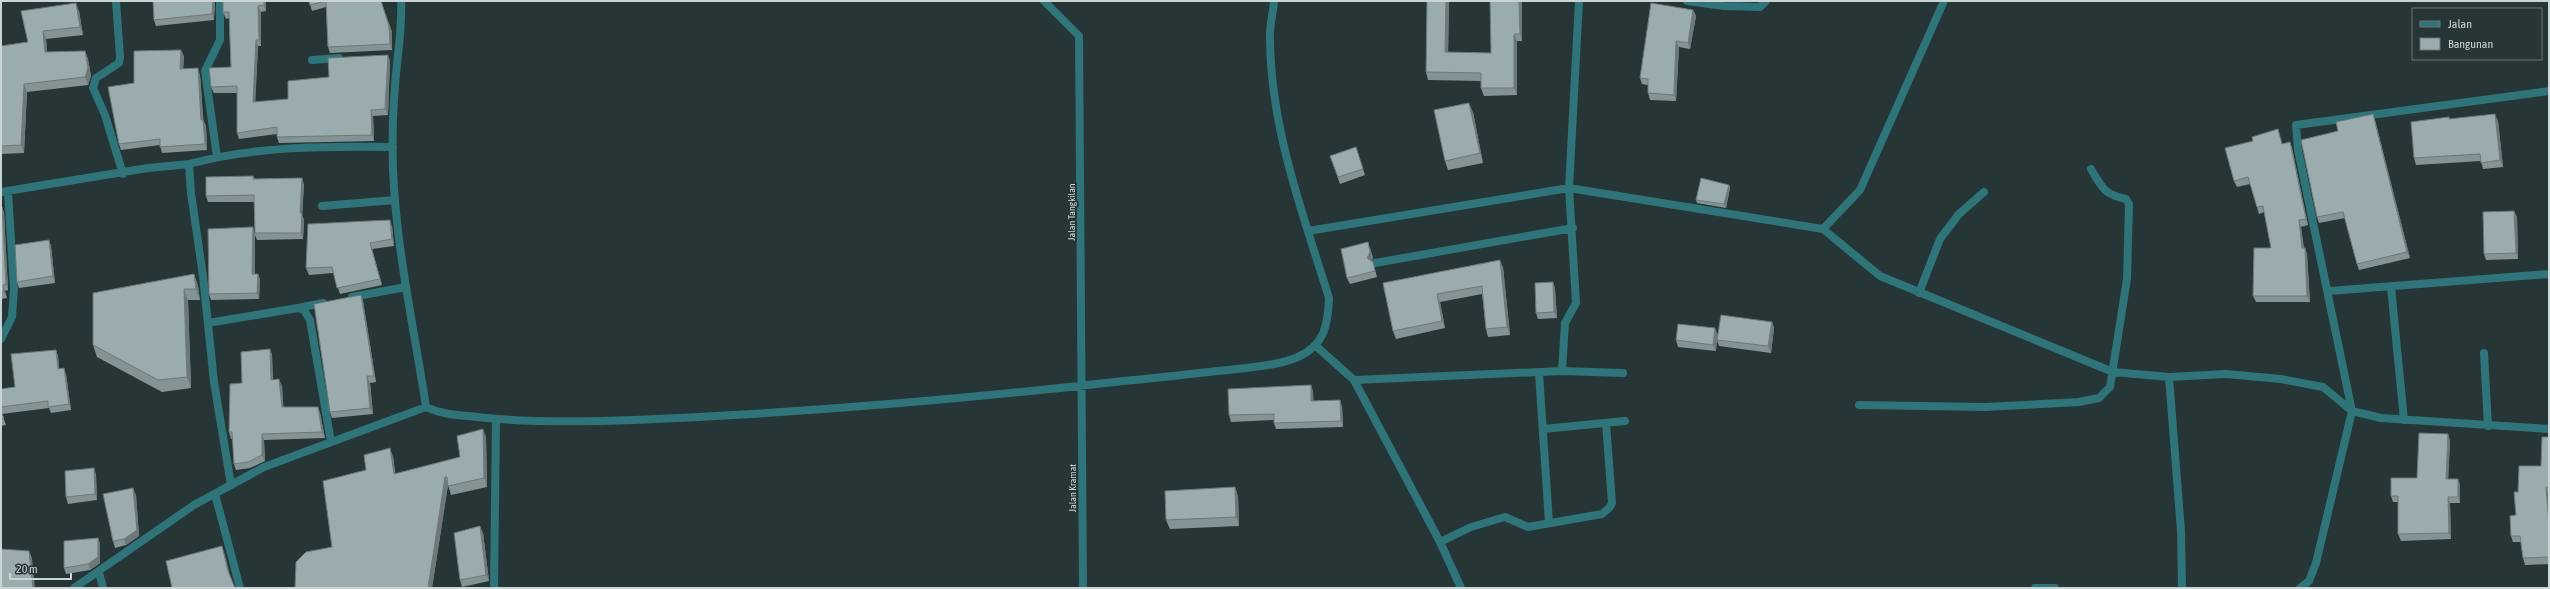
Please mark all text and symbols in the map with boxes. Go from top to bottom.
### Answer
legend [2412,8,2542,60]
text: Jalan [2448,17,2472,31]
text: Bangunan [2448,37,2493,51]
street label: Jalan Tangkilan [1066,183,1077,241]
street label: Jalan Kramat [1067,464,1078,512]
scale bar [10,555,71,581]
text: 20 m [16,562,38,576]

